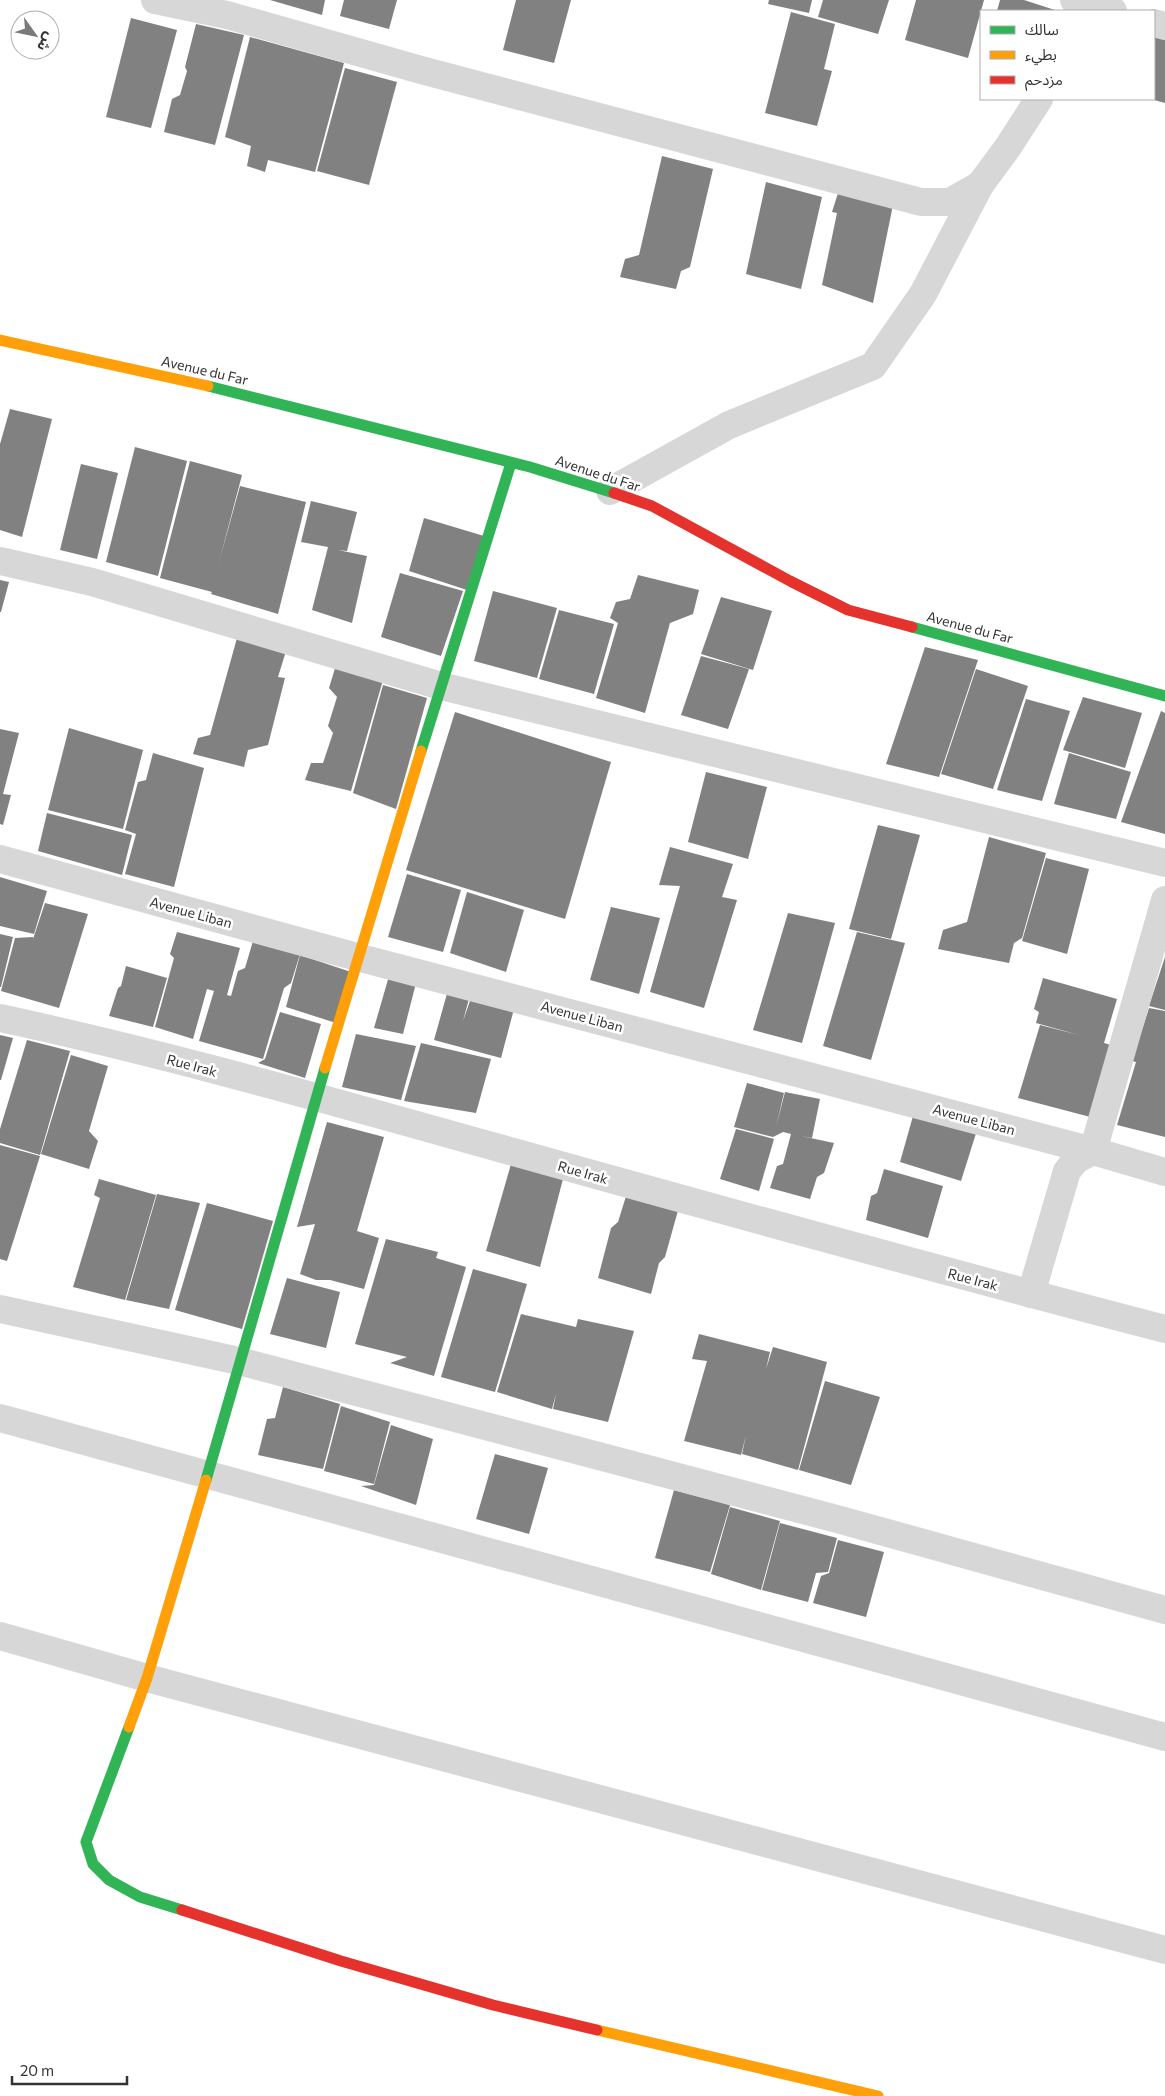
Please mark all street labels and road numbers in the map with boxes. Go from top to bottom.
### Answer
street label: Avenue du Far [160,352,250,388]
street label: Avenue du Far [553,451,643,495]
street label: Avenue du Far [925,607,1015,647]
street label: Avenue Liban [148,893,234,931]
street label: Avenue Liban [539,997,625,1035]
street label: Rue Irak [165,1050,219,1080]
street label: Avenue Liban [931,1100,1017,1138]
street label: Rue Irak [556,1157,610,1187]
street label: Rue Irak [946,1264,1000,1294]

